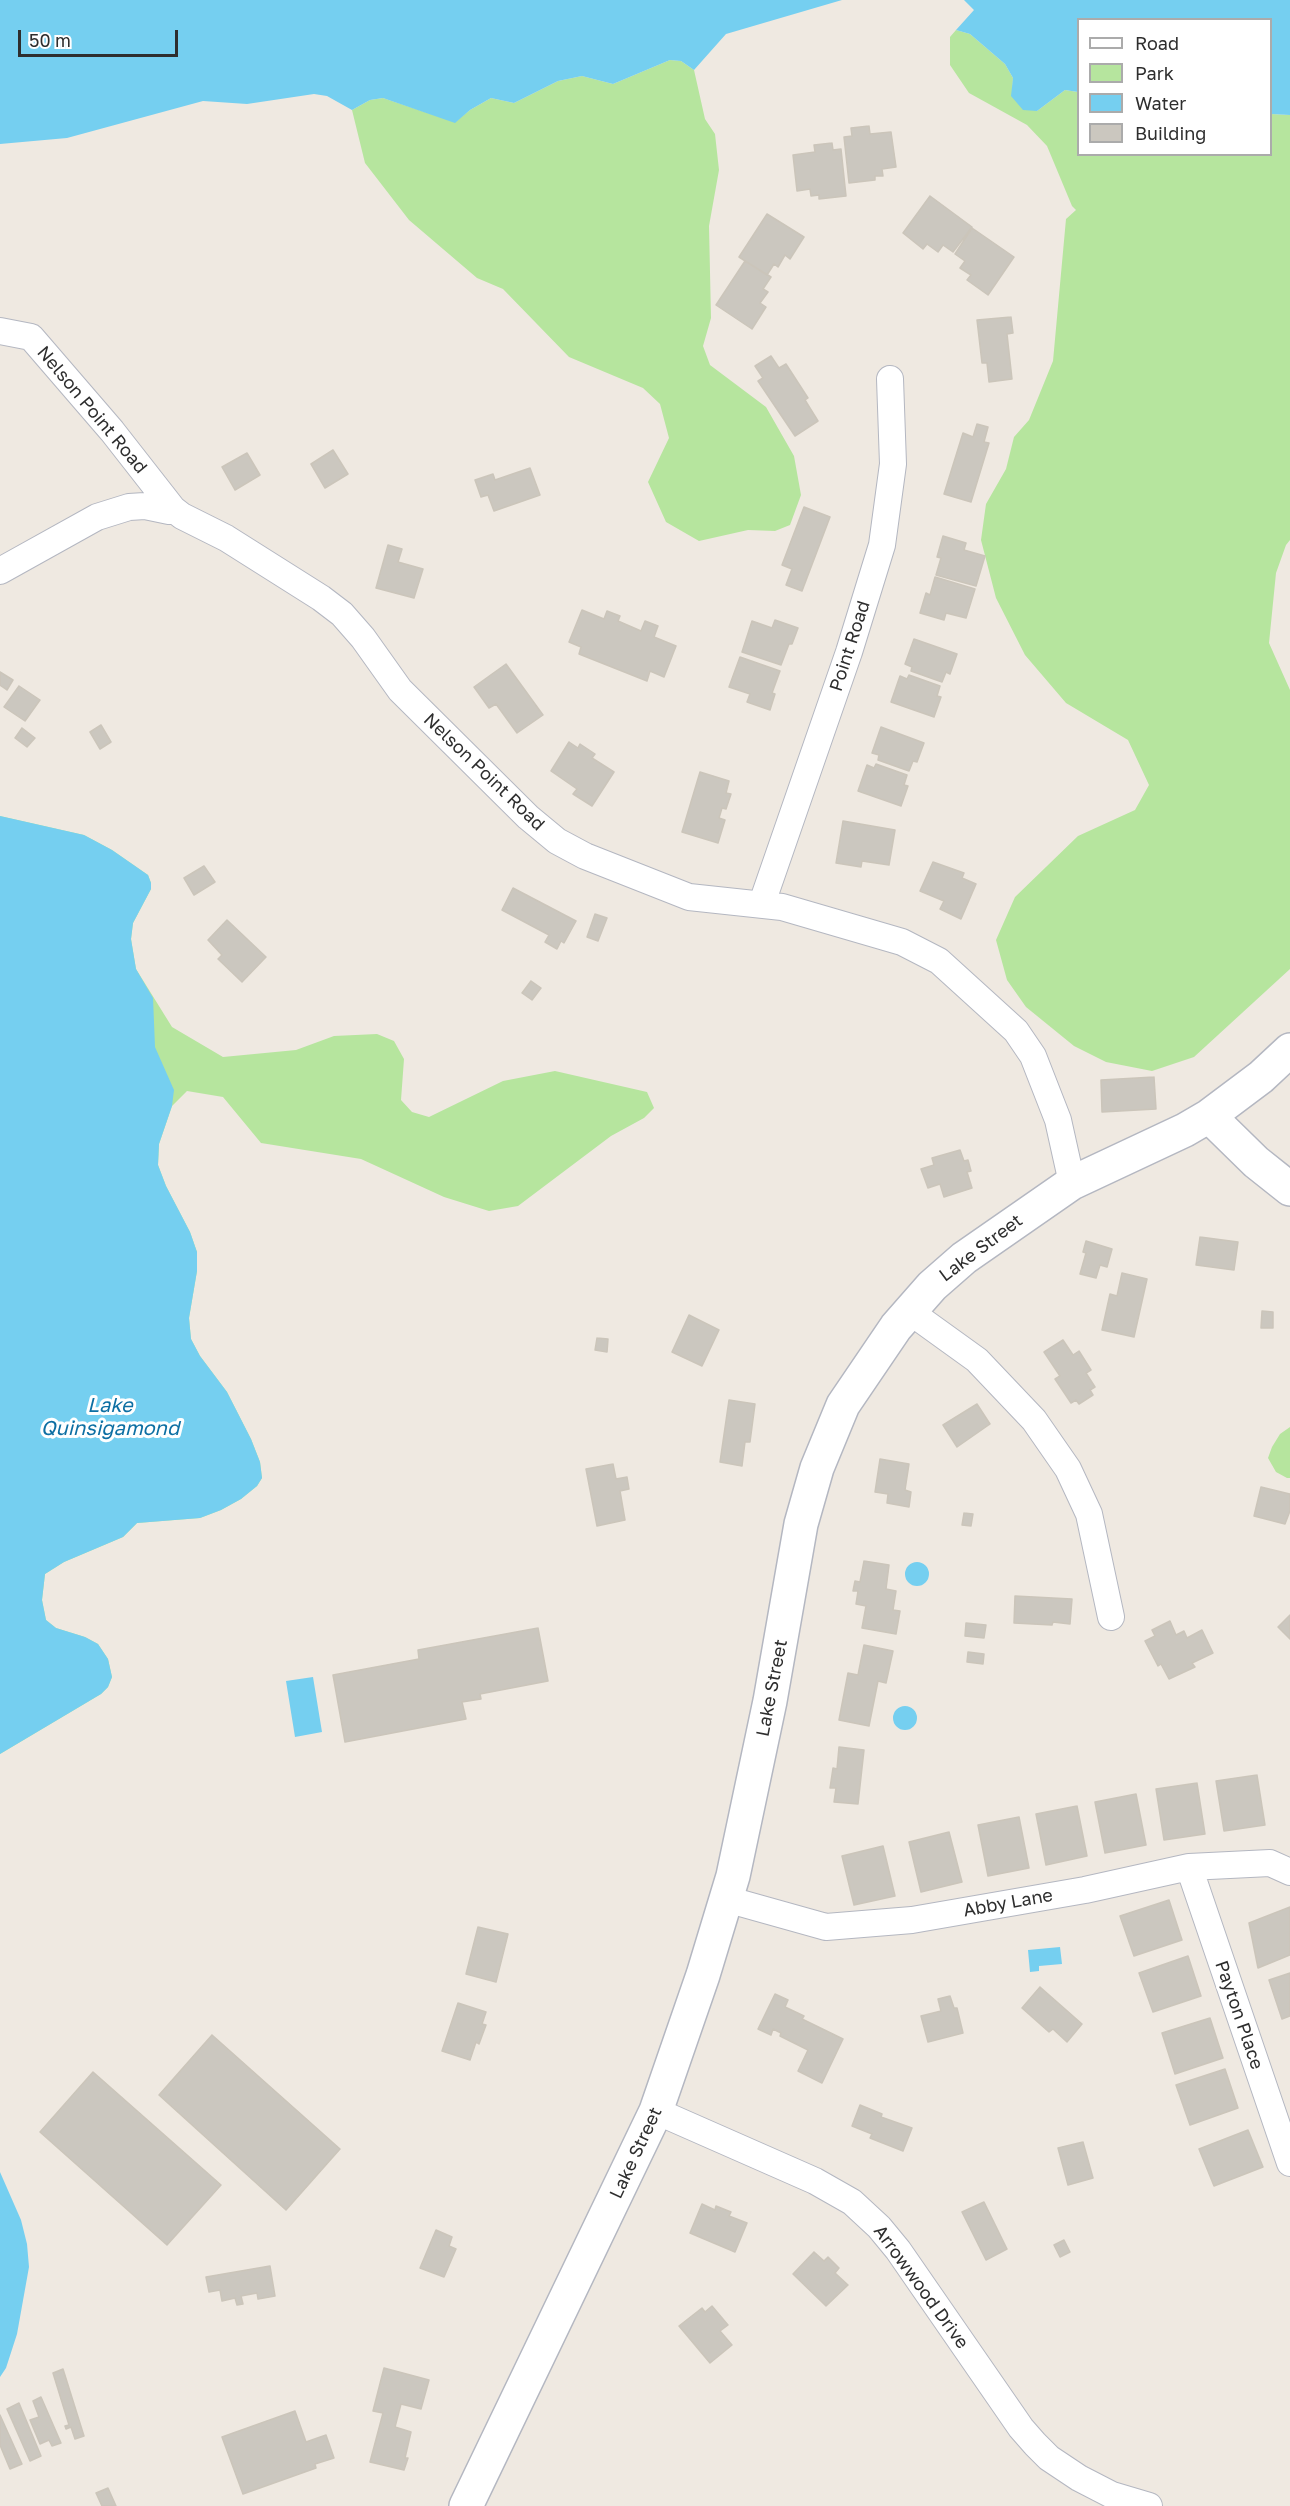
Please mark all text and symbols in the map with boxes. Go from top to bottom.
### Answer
scale bar [21,18,182,56]
legend [1077,18,1272,156]
text: 50 m [29,29,71,51]
text: Road [1135,32,1179,54]
text: Park [1135,62,1174,84]
text: Water [1135,92,1186,114]
text: Building [1135,122,1206,144]
street label: Nelson Point Road [32,342,152,478]
street label: Point Road [825,598,875,694]
street label: Nelson Point Road [419,709,549,835]
street label: Lake Street [935,1210,1027,1286]
water label: Lake Quinsigamond [41,1394,179,1441]
street label: Lake Street [752,1638,792,1738]
street label: Abby Lane [962,1885,1054,1921]
street label: Payton Place [1210,1958,1268,2072]
street label: Lake Street [605,2104,667,2202]
street label: Arrowwood Drive [869,2221,973,2353]

